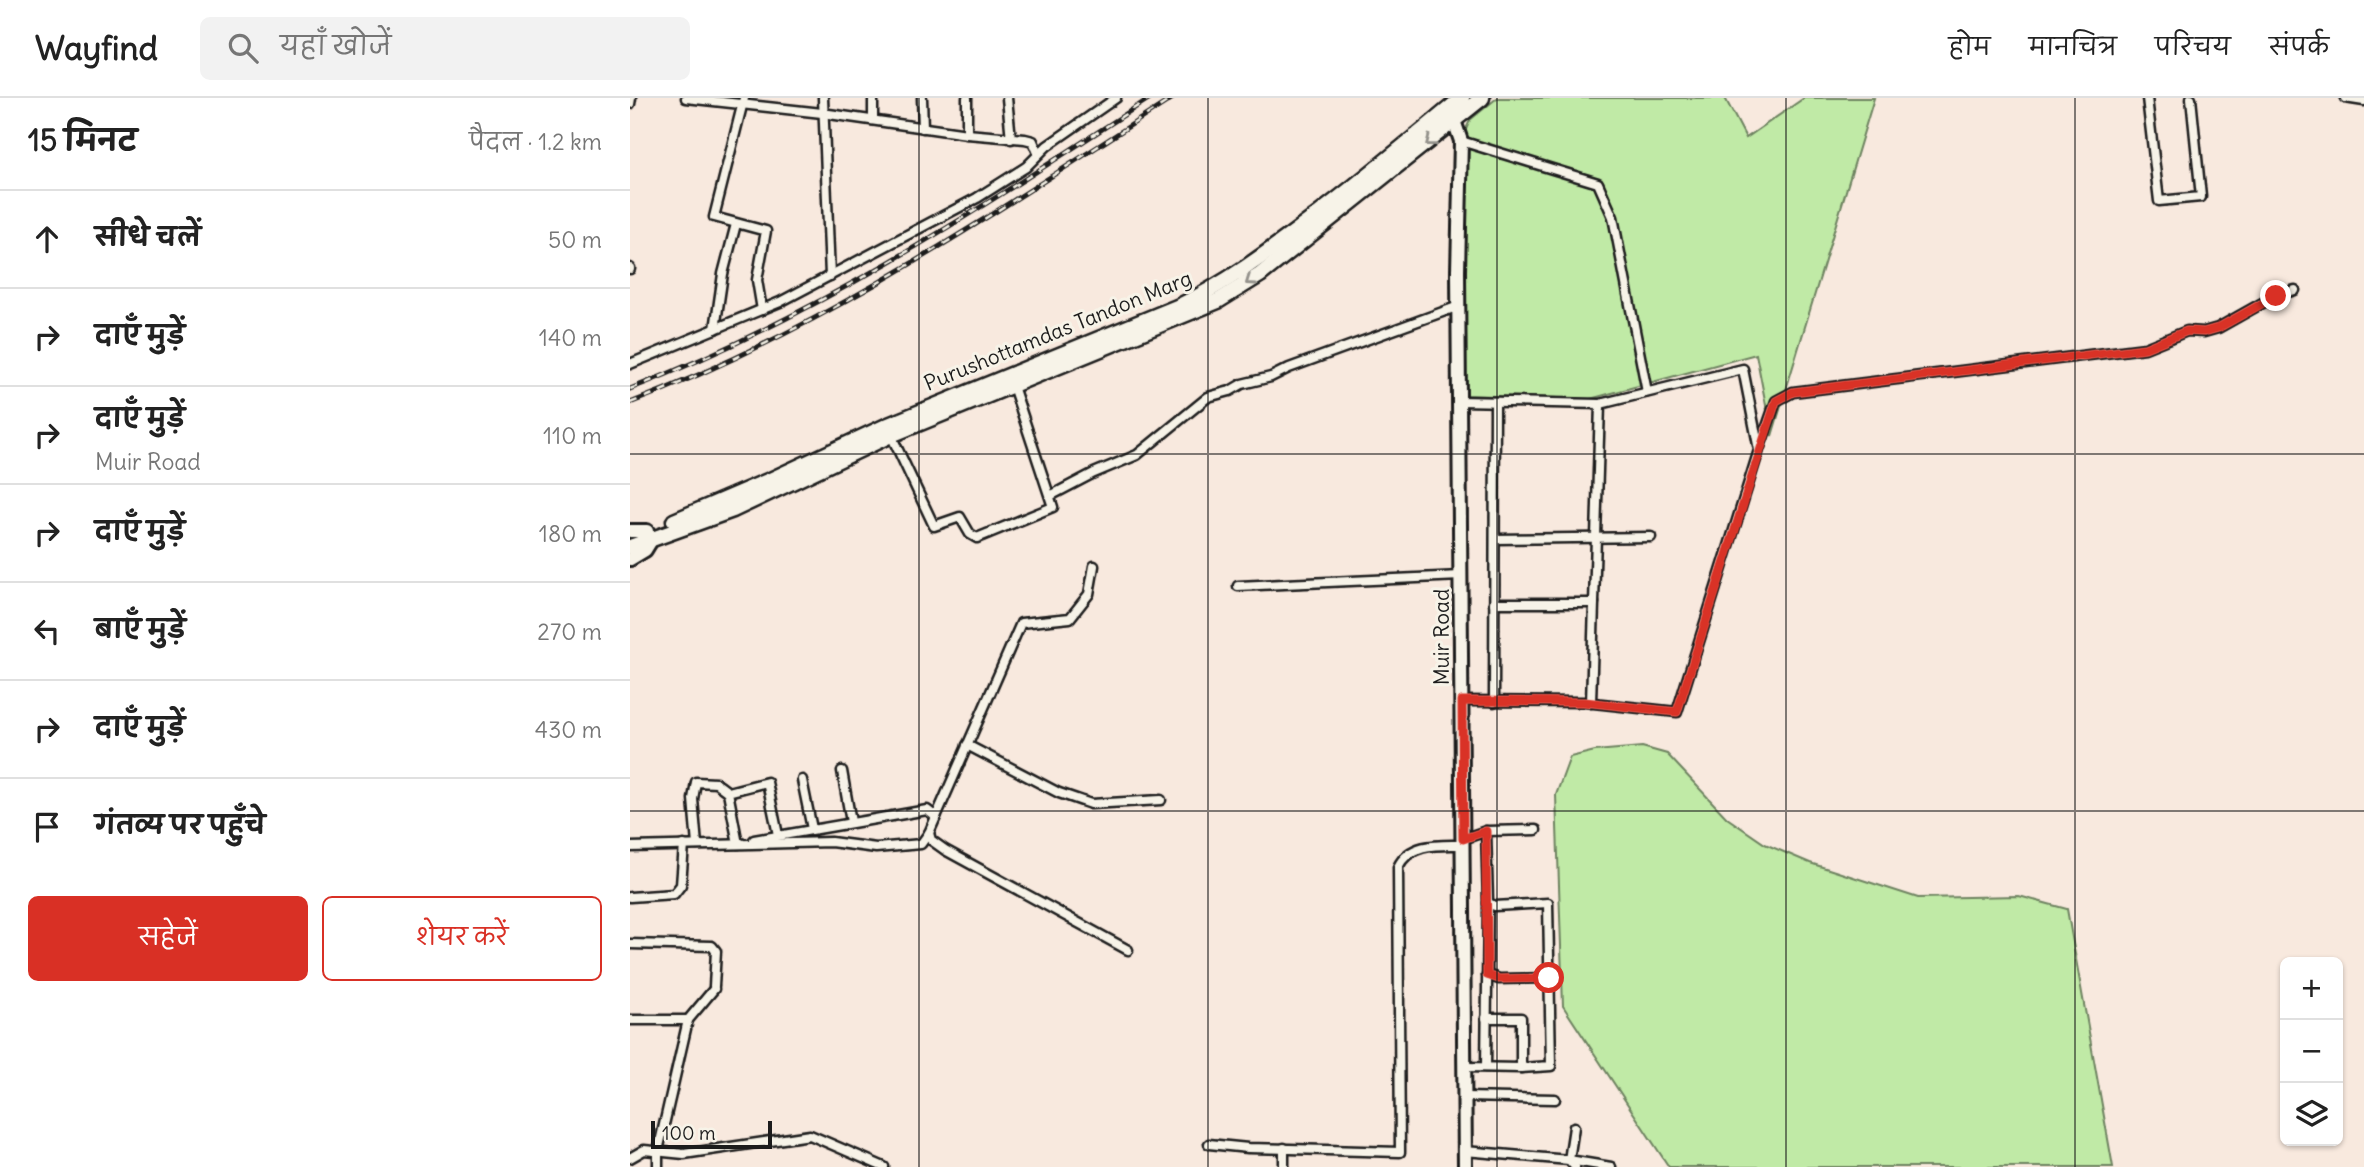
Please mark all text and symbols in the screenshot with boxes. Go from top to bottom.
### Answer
search box [200,17,690,80]
text: Wayfind [35,27,158,69]
icon: search [224,29,262,67]
text: यहाँ खोजें [280,29,391,62]
text: होम [1948,31,1991,61]
text: मानचित्र [2029,31,2117,61]
text: परिचय [2155,31,2231,61]
text: संपर्क [2269,31,2329,61]
text: 15 मिनट [28,121,137,159]
text: पैदल · 1.2 km [469,127,602,156]
one-way arrow [1425,133,1437,146]
icon: ahead [28,220,66,258]
text: सीधे चलें [95,220,201,253]
text: 50 m [548,225,602,254]
street label: Purushottamdas Tandon Marg [920,264,1196,397]
one-way arrow [1245,273,1258,285]
route end [2260,280,2291,311]
icon: right [28,318,66,356]
text: दाएँ मुड़ें [95,318,185,351]
text: 140 m [539,323,602,352]
text: दाएँ मुड़ें [95,401,185,434]
icon: right [28,416,66,454]
text: 110 m [543,421,602,450]
text: Muir Road [95,447,201,476]
icon: right [28,514,66,552]
text: दाएँ मुड़ें [95,514,185,547]
text: 180 m [539,519,602,548]
street label: Muir Road [1428,589,1455,685]
icon: left [28,612,66,650]
text: बाएँ मुड़ें [95,612,186,645]
text: 270 m [537,617,602,646]
icon: right [28,710,66,748]
text: दाएँ मुड़ें [95,710,185,743]
text: 430 m [535,715,602,744]
icon: arrive [28,808,66,846]
text: गंतव्य पर पहुँचे [95,808,265,841]
button: सहेजें [28,896,308,981]
button: शेयर करें [322,896,602,981]
map controls [2280,957,2343,1146]
button: + [2280,957,2343,1020]
route start [1533,962,1564,993]
button: − [2280,1020,2343,1083]
button: layers [2280,1083,2343,1146]
scale bar [651,1118,772,1150]
text: 100 m [662,1121,716,1145]

